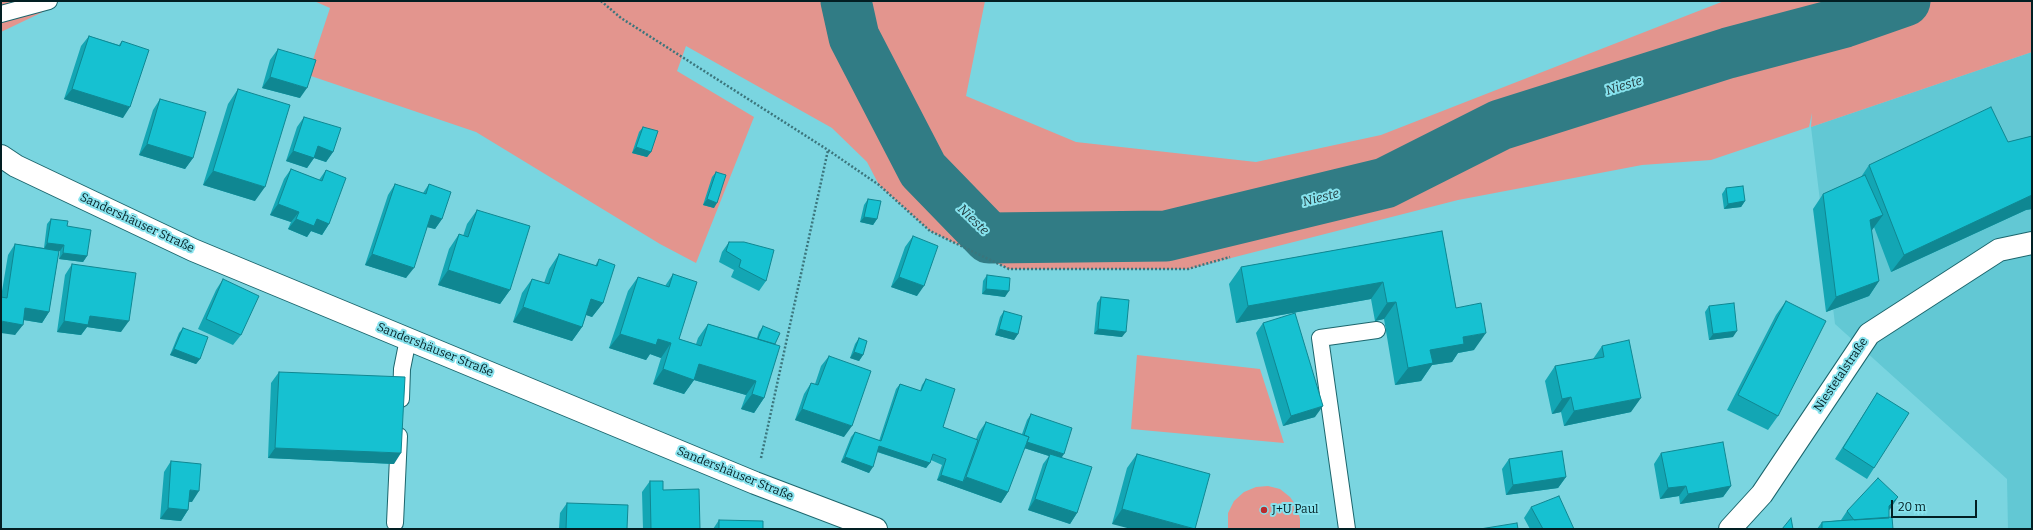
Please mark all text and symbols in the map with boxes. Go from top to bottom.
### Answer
water label: Nieste [1604,73,1644,99]
water label: Nieste [1301,186,1341,210]
street label: Sandershäuser Straße [78,190,196,256]
water label: Nieste [954,201,992,239]
street label: Sandershäuser Straße [375,320,495,380]
street label: Niestetalstraße [1811,335,1871,415]
street label: Sandershäuser Straße [675,444,795,504]
scale bar [1893,492,1979,518]
text: 20 m [1898,500,1926,514]
place label: J+U Paul [1272,503,1319,517]
marker: J+U Paul [1259,505,1269,515]

